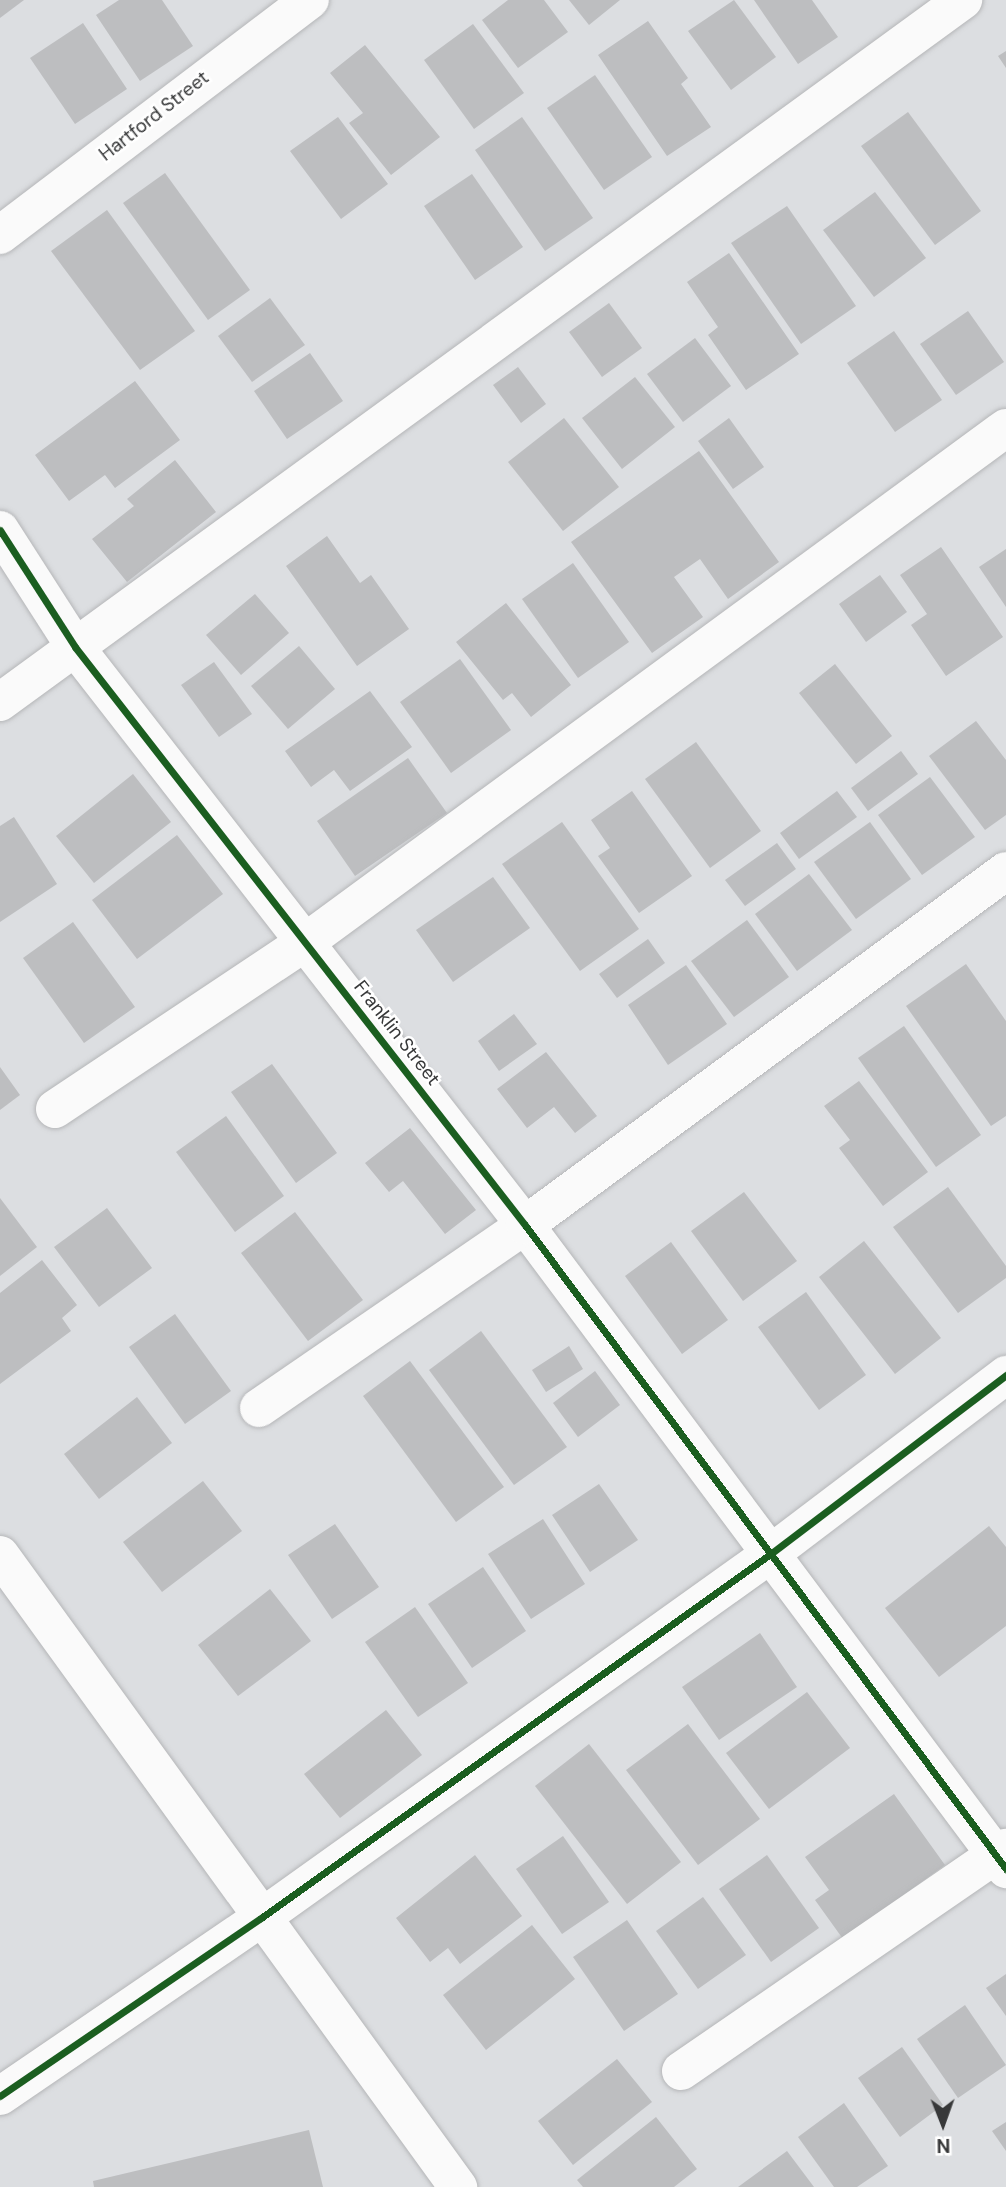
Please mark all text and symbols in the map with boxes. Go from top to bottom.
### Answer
street label: Hartford Street [95,66,213,166]
street label: Franklin Street [349,976,445,1090]
north arrow [908,2089,978,2159]
text: N [936,2133,951,2158]

